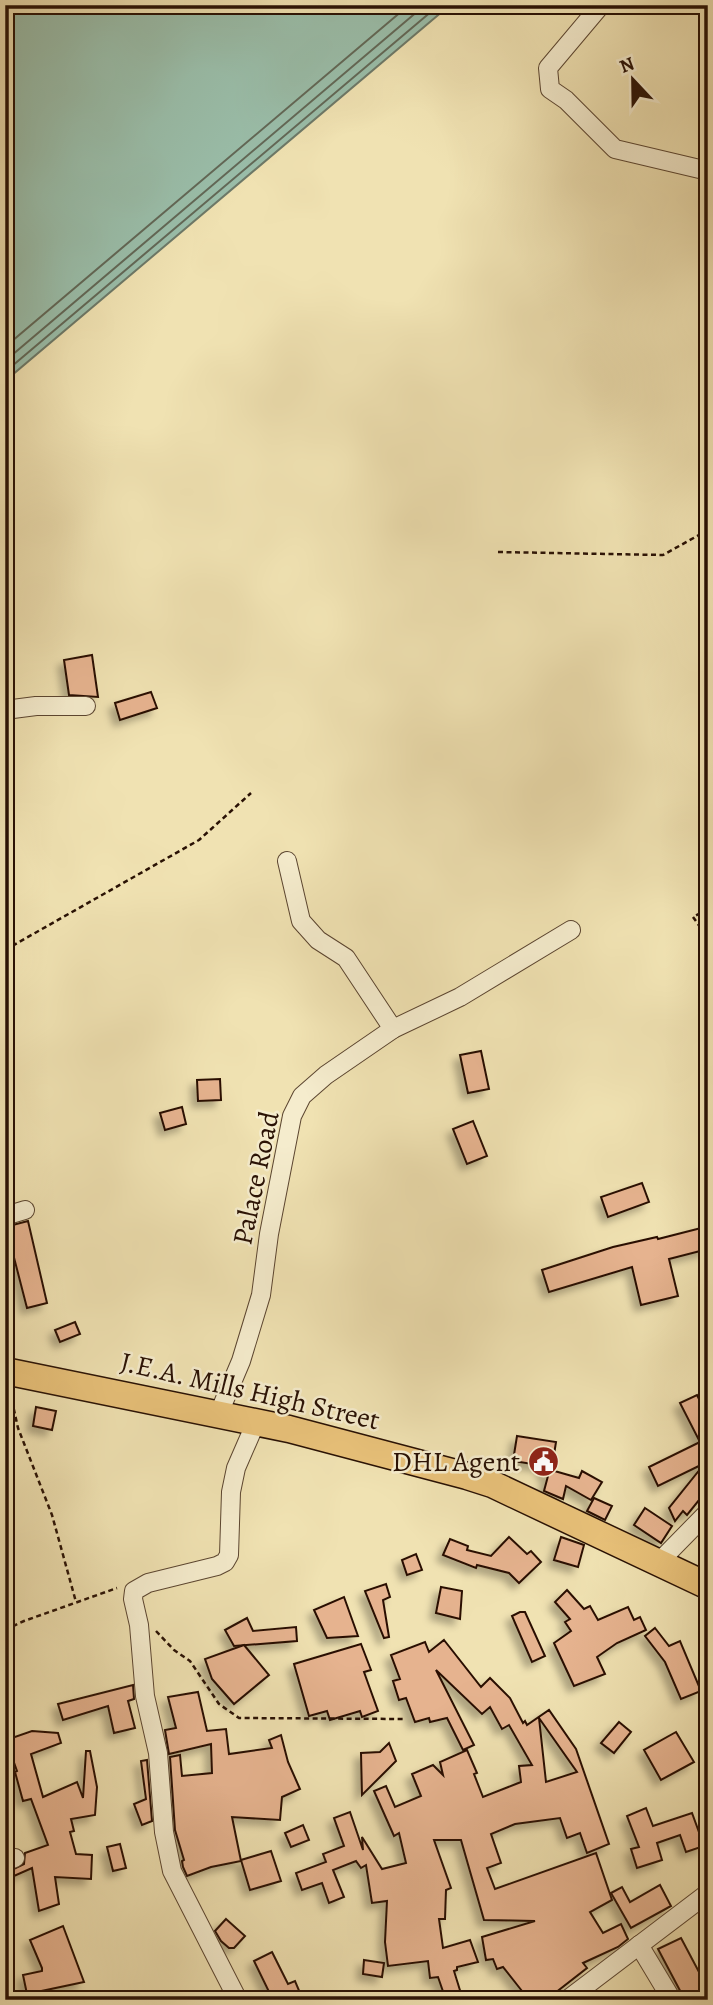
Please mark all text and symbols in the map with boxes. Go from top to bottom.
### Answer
north arrow [598,46,668,116]
text: N [616,50,638,80]
street label: Palace Road [223,1107,289,1248]
street label: J.E.A. Mills High Street [117,1343,383,1439]
place label: DHL Agent [392,1443,520,1481]
public building icon: DHL Agent [526,1445,560,1479]

